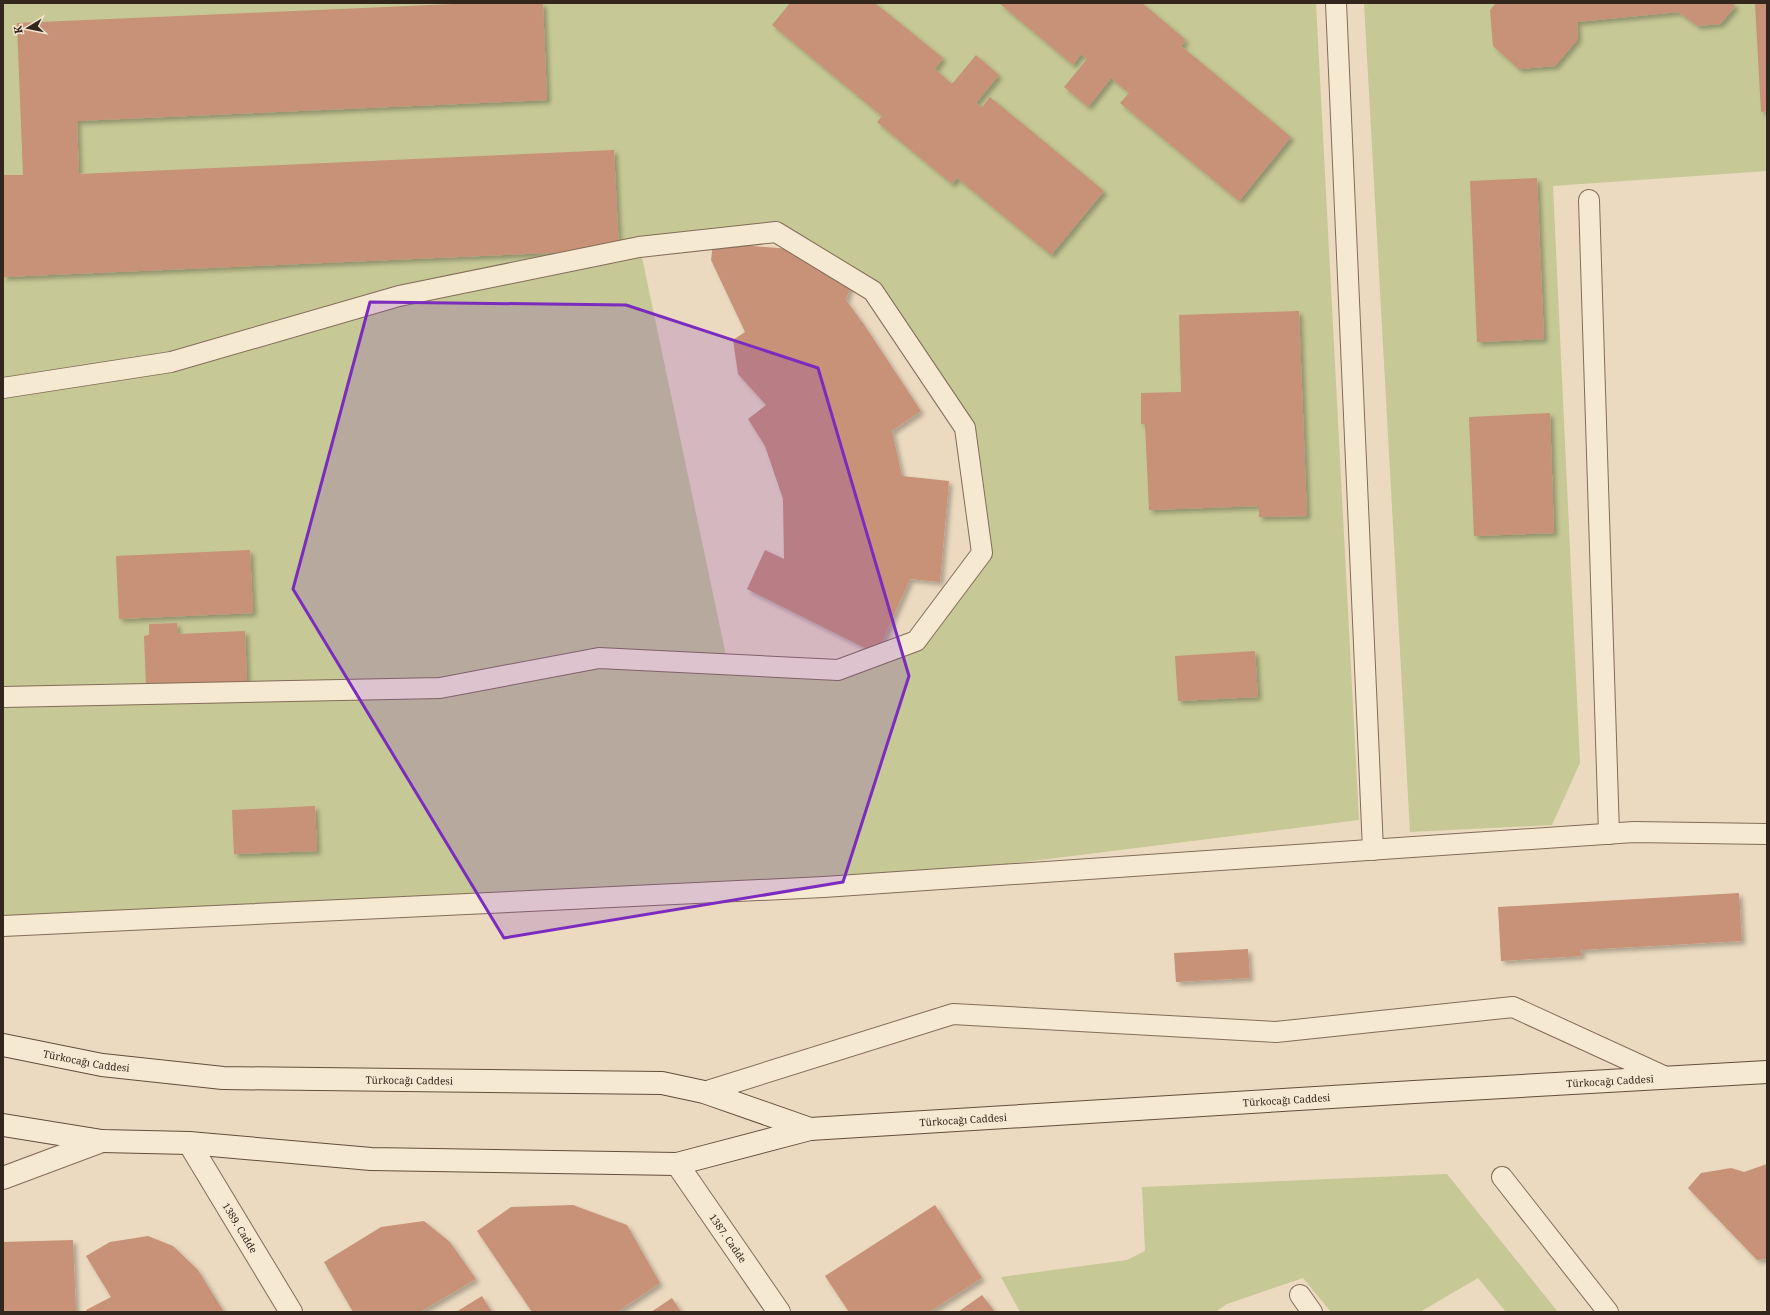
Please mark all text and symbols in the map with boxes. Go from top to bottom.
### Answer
north arrow [8,8,48,48]
text: K [9,24,26,35]
street label: Türkocağı Caddesi [42,1046,131,1075]
street label: Türkocağı Caddesi [1566,1071,1655,1090]
street label: Türkocağı Caddesi [365,1073,454,1088]
street label: Türkocağı Caddesi [1242,1090,1331,1109]
street label: Türkocağı Caddesi [919,1110,1008,1129]
street label: 1389. Cadde [219,1200,261,1256]
street label: 1387. Cadde [706,1211,750,1266]

